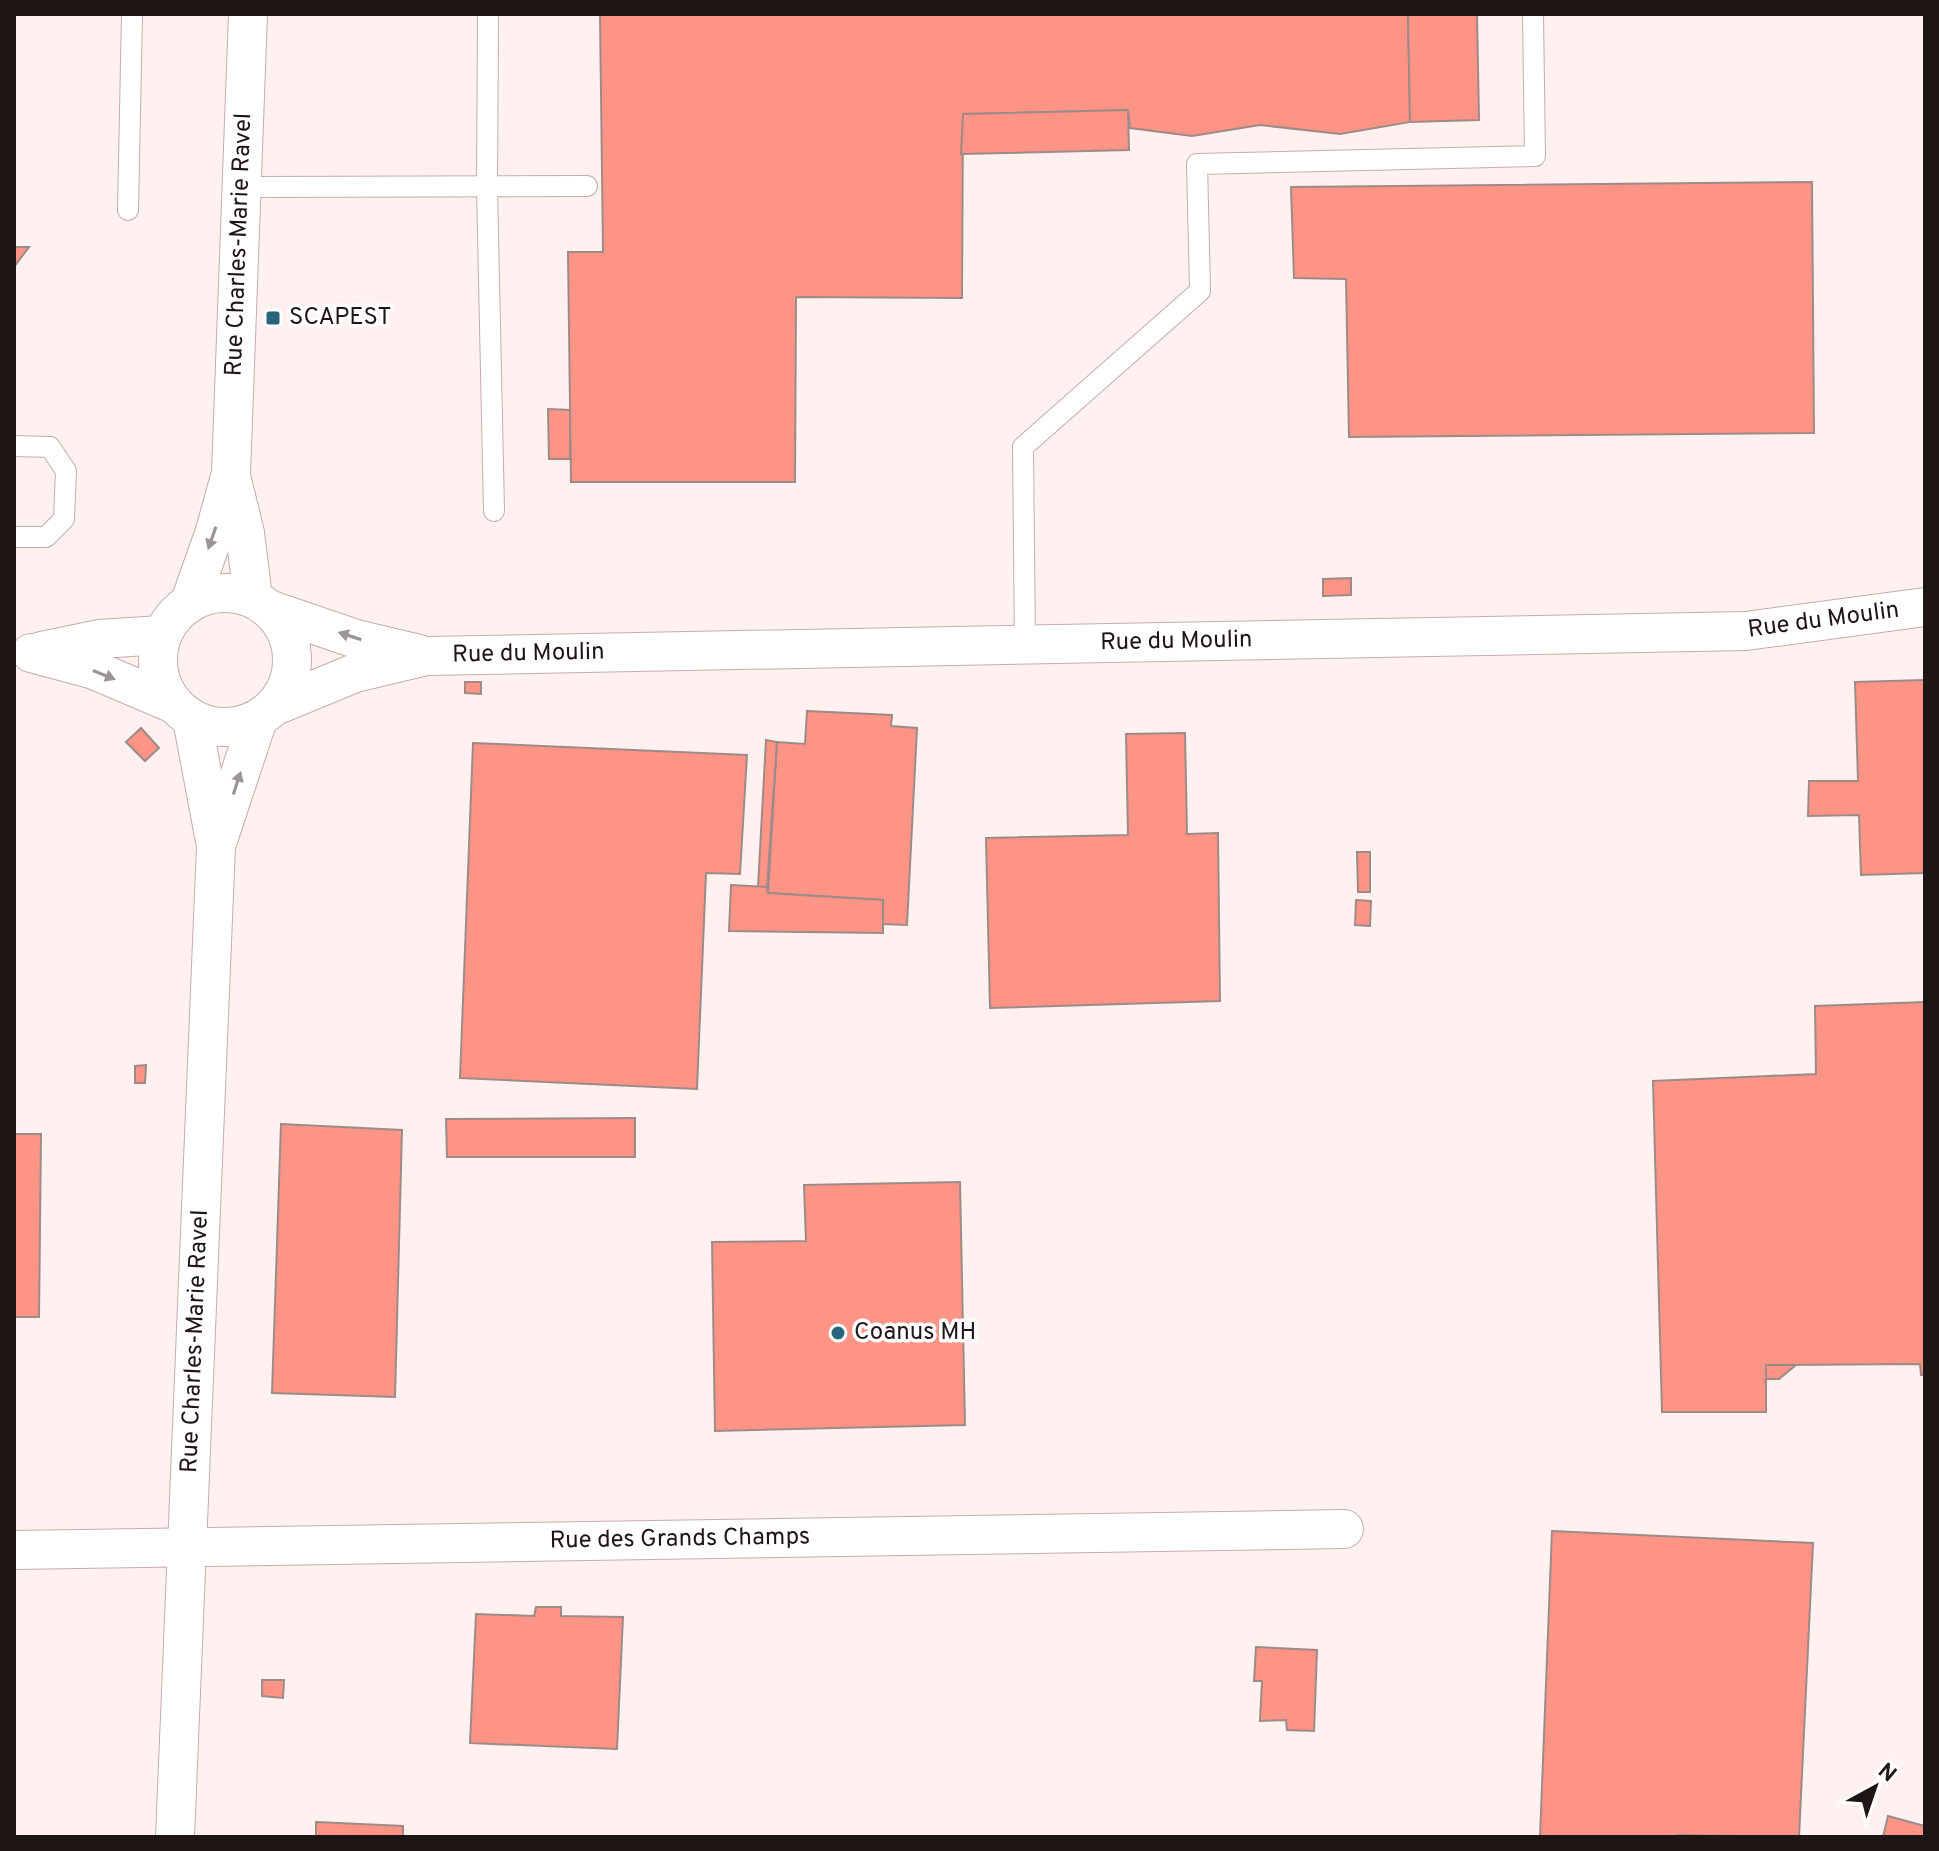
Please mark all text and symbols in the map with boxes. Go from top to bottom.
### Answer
street label: Rue Charles-Marie Ravel [220,112,259,377]
place label: SCAPEST [289,303,391,333]
marker: SCAPEST [264,309,282,327]
one-way arrow [205,526,217,550]
street label: Rue du Moulin [1746,596,1901,646]
street label: Rue du Moulin [1100,625,1253,658]
one-way arrow [338,629,362,642]
street label: Rue du Moulin [452,638,605,671]
one-way arrow [92,668,116,681]
one-way arrow [232,770,244,794]
street label: Rue Charles-Marie Ravel [175,1209,216,1474]
place label: Coanus MH [854,1318,976,1348]
marker: Coanus MH [829,1324,847,1342]
street label: Rue des Grands Champs [549,1522,810,1557]
north arrow [1835,1747,1915,1827]
text: N [1872,1758,1901,1789]

